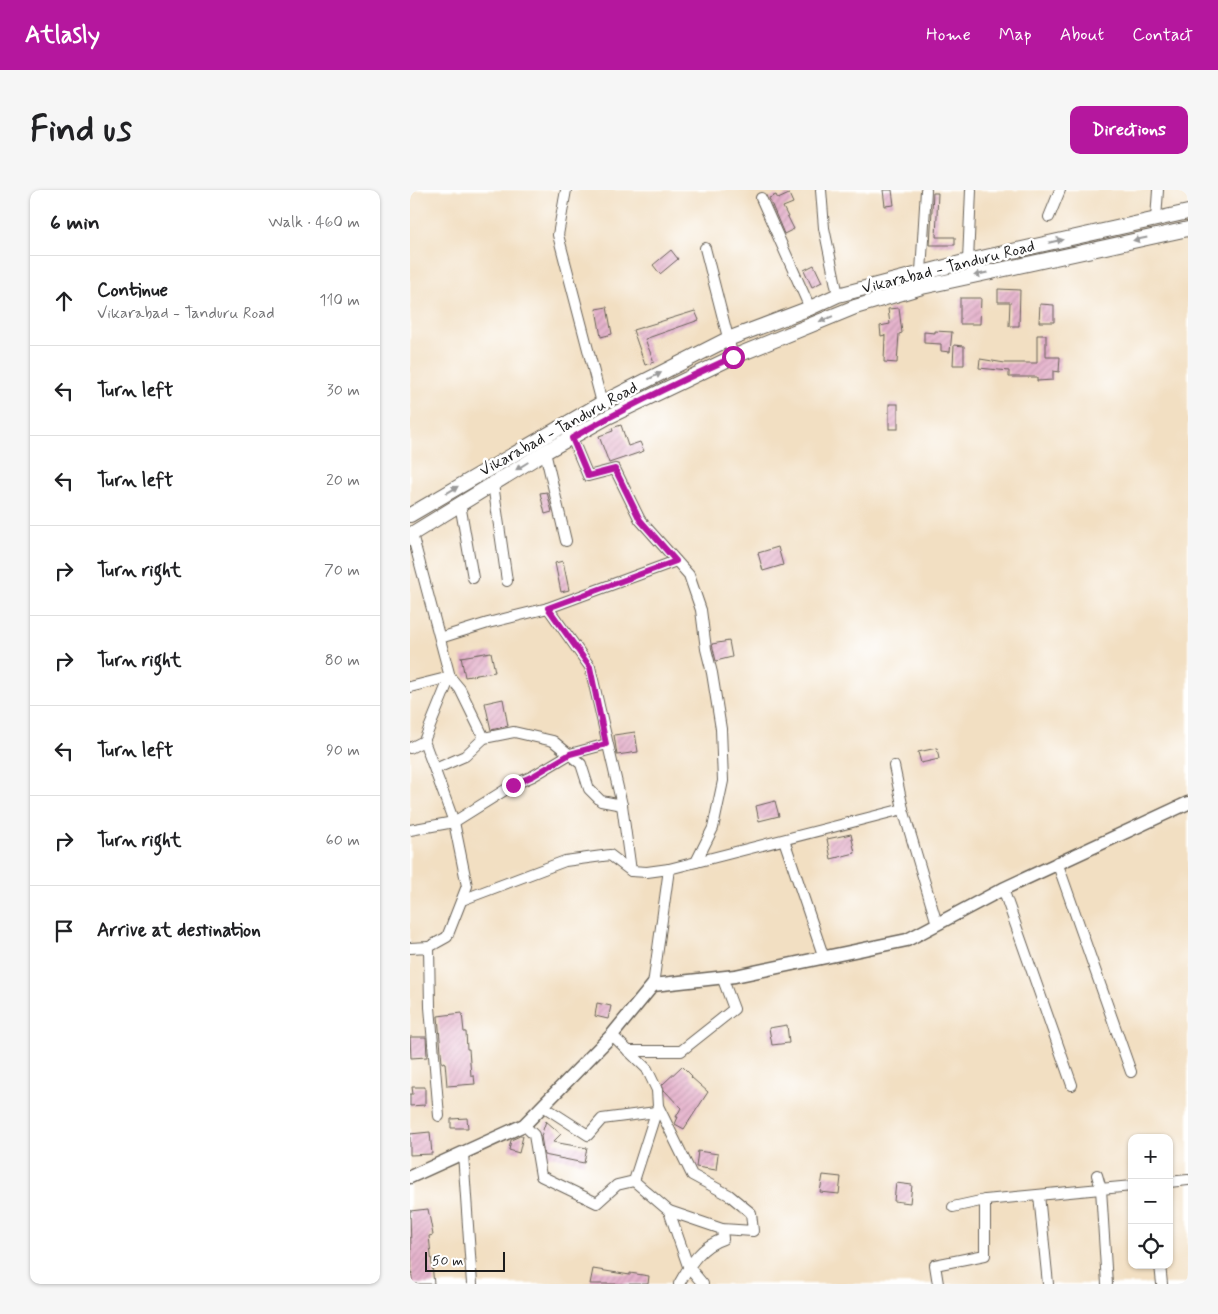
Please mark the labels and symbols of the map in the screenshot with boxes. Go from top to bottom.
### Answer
one-way arrow [1133,235,1148,243]
street label: Vikarabad - Tanduru Road [860,236,1037,299]
one-way arrow [1048,237,1063,245]
one-way arrow [973,270,989,278]
one-way arrow [818,315,833,323]
route start [722,346,745,369]
one-way arrow [647,372,662,380]
street label: Vikarabad - Tanduru Road [476,377,641,482]
one-way arrow [516,461,529,470]
one-way arrow [445,485,458,494]
route end [502,774,525,797]
scale bar [425,1249,505,1272]

